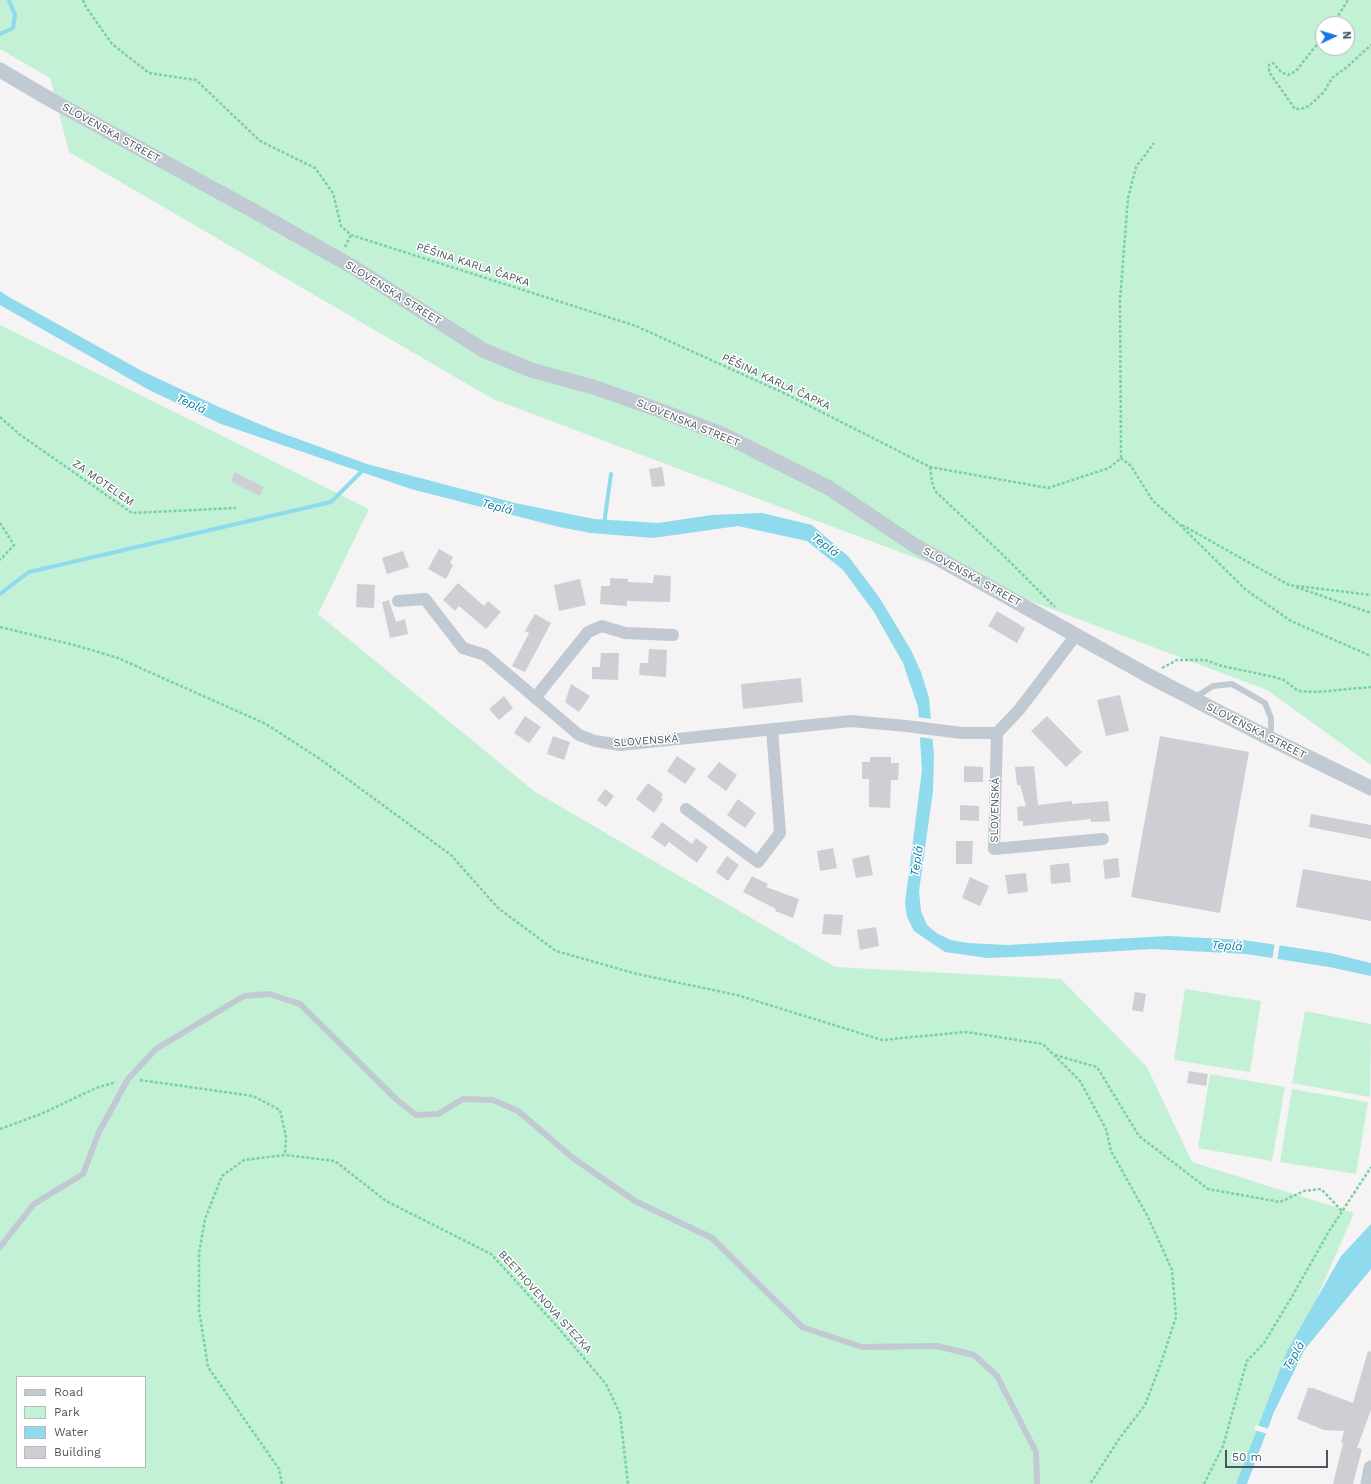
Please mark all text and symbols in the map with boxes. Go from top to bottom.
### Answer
north arrow [1315,16,1355,56]
text: N [1340,31,1353,40]
street label: SLOVENSKA STREET [60,100,162,166]
street label: PĚŠINA KARLA ČAPKA [415,240,531,290]
street label: SLOVENSKA STREET [343,258,443,328]
street label: PĚŠINA KARLA ČAPKA [720,351,832,413]
water label: Teplá [174,391,208,417]
street label: SLOVENSKA STREET [634,396,742,450]
street label: ZA MOTELEM [70,457,136,509]
water label: Teplá [480,496,514,518]
water label: Teplá [808,530,842,560]
street label: SLOVENSKA STREET [921,544,1023,610]
street label: SLOVENSKA STREET [1204,700,1308,762]
street label: SLOVENSKÁ [613,732,679,750]
street label: SLOVENSKÁ [988,777,1002,843]
water label: Teplá [907,844,927,878]
water label: Teplá [1211,938,1243,954]
street label: BEETHOVENOVA STEZKA [495,1248,595,1356]
water label: Teplá [1280,1339,1308,1373]
legend [16,1376,146,1468]
text: Road [54,1385,83,1399]
text: Park [54,1405,80,1419]
text: Water [54,1425,88,1439]
scale bar [1227,1442,1330,1468]
text: Building [54,1445,101,1459]
text: 50 m [1232,1450,1262,1464]

